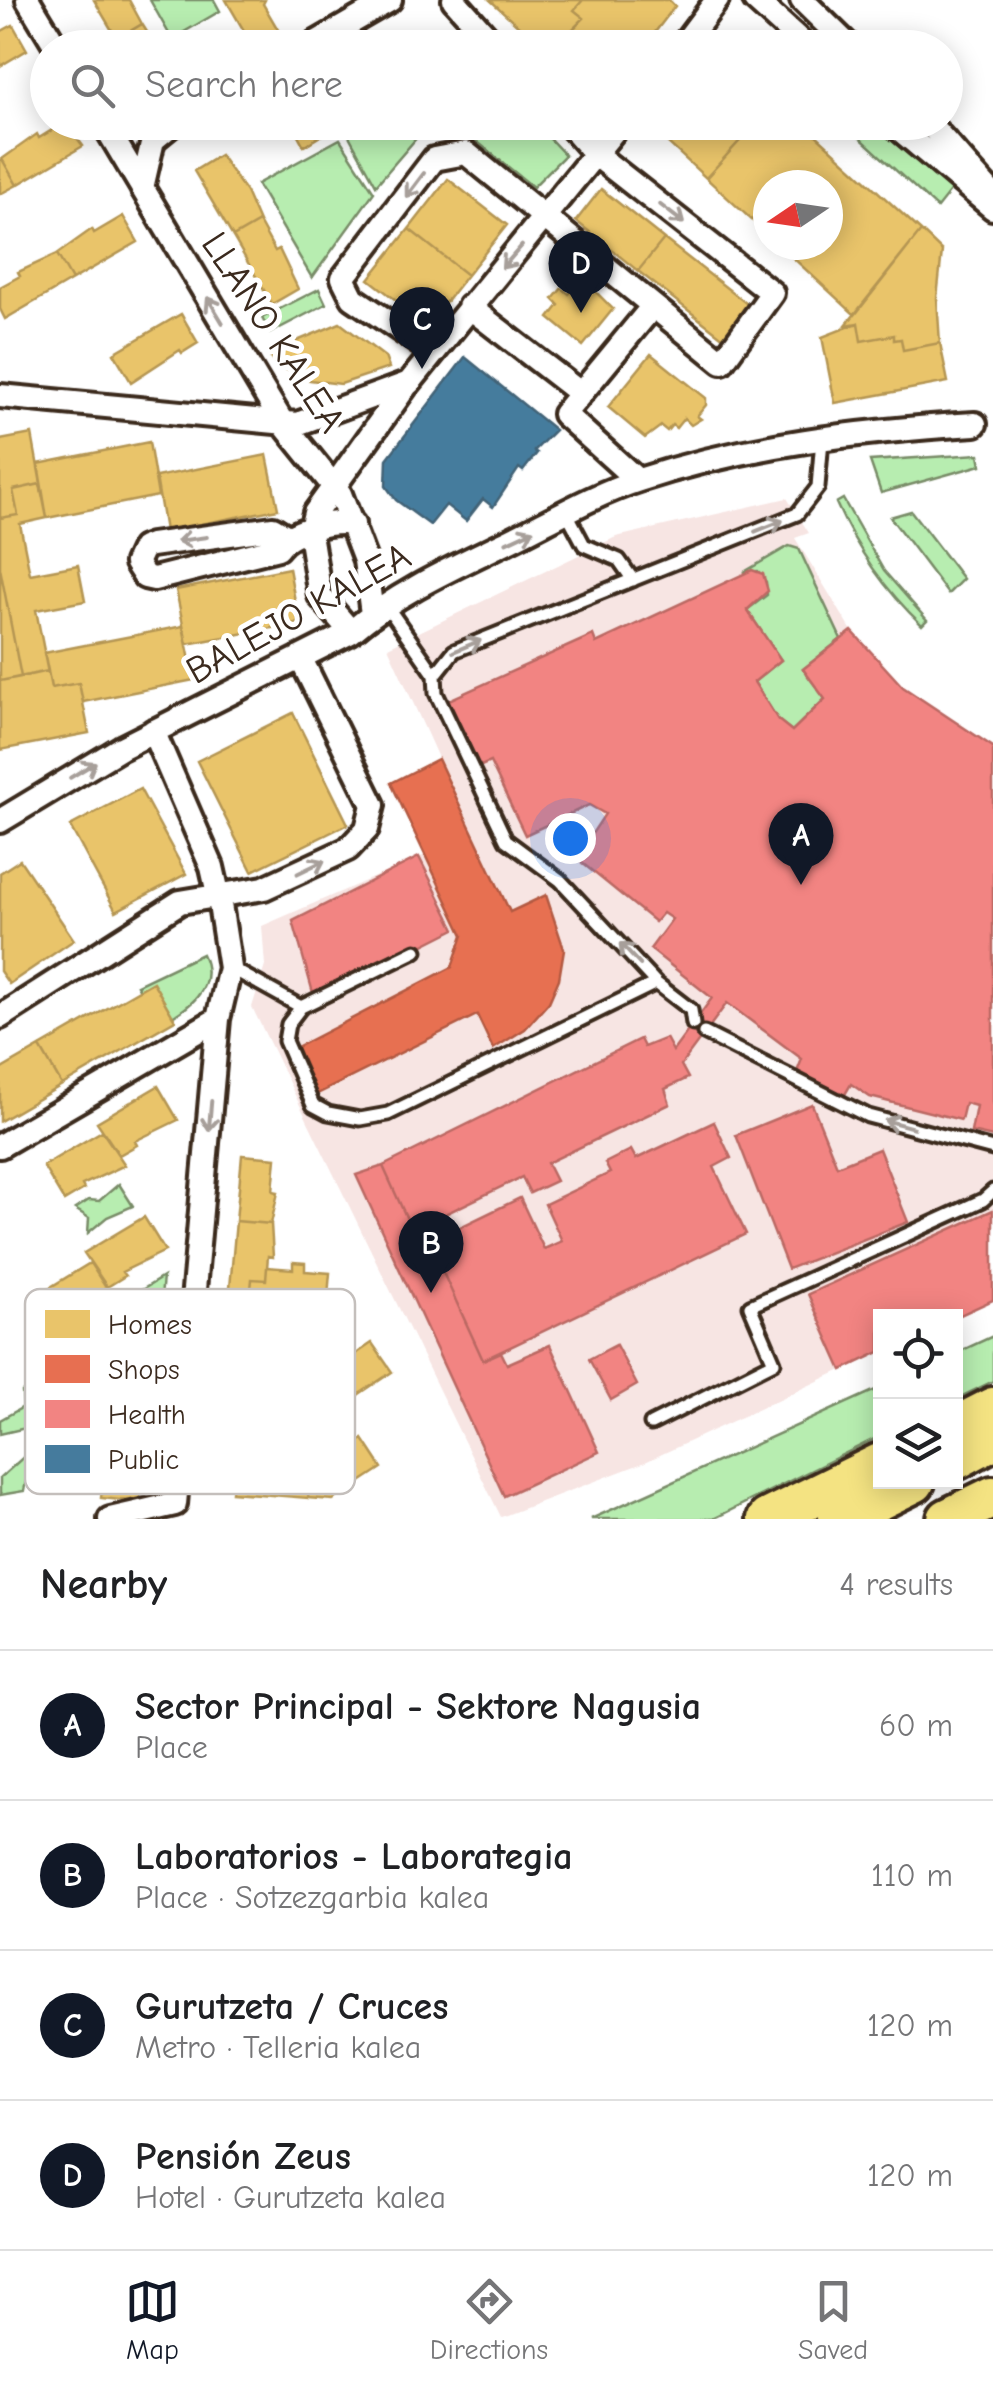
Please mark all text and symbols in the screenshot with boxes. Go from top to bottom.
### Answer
search box [30,30,963,140]
icon: search [65,58,120,113]
text: Search here [145,63,343,107]
north arrow [753,170,843,260]
one-way arrow [404,171,425,198]
one-way arrow [658,203,684,225]
street label: LLANO KALEA [192,224,354,441]
pin: D [548,230,614,313]
one-way arrow [502,244,524,270]
pin: C [390,286,454,369]
one-way arrow [205,296,225,325]
one-way arrow [753,515,784,533]
one-way arrow [504,525,534,544]
one-way arrow [176,531,209,549]
street label: BALEJO KALEA [179,534,418,694]
one-way arrow [451,636,482,654]
one-way arrow [68,760,97,780]
pin: A [768,802,834,885]
your location [545,813,596,864]
one-way arrow [296,857,325,876]
one-way arrow [618,942,642,968]
one-way arrow [200,1100,219,1132]
one-way arrow [884,1113,915,1132]
pin: B [398,1210,464,1293]
legend [25,1289,355,1494]
text: Homes [108,1309,192,1341]
map controls [873,1309,963,1489]
button: locate [873,1309,963,1399]
text: Shops [108,1354,180,1386]
text: Health [108,1399,186,1431]
button: layers [873,1399,963,1489]
text: Public [108,1444,179,1476]
text: Nearby [40,1560,167,1609]
text: 4 results [840,1566,953,1603]
text: Sector Principal - Sektore Nagusia [135,1685,701,1729]
text: A [64,1707,81,1744]
text: 60 m [879,1707,953,1744]
text: Place [135,1729,208,1766]
text: Laboratorios - Laborategia [135,1835,572,1879]
text: B [63,1857,82,1894]
text: 110 m [871,1857,953,1894]
text: Place · Sotzezgarbia kalea [135,1879,489,1916]
text: Gurutzeta / Cruces [135,1985,448,2029]
text: C [63,2007,82,2044]
text: 120 m [867,2007,953,2044]
text: Metro · Telleria kalea [135,2029,421,2066]
text: Pensión Zeus [135,2135,351,2179]
text: D [63,2157,82,2194]
text: 120 m [867,2157,953,2194]
text: Hotel · Gurutzeta kalea [135,2179,446,2216]
tab: Map [125,2274,180,2366]
tab: Directions [430,2274,548,2366]
tab: Saved [798,2274,868,2366]

